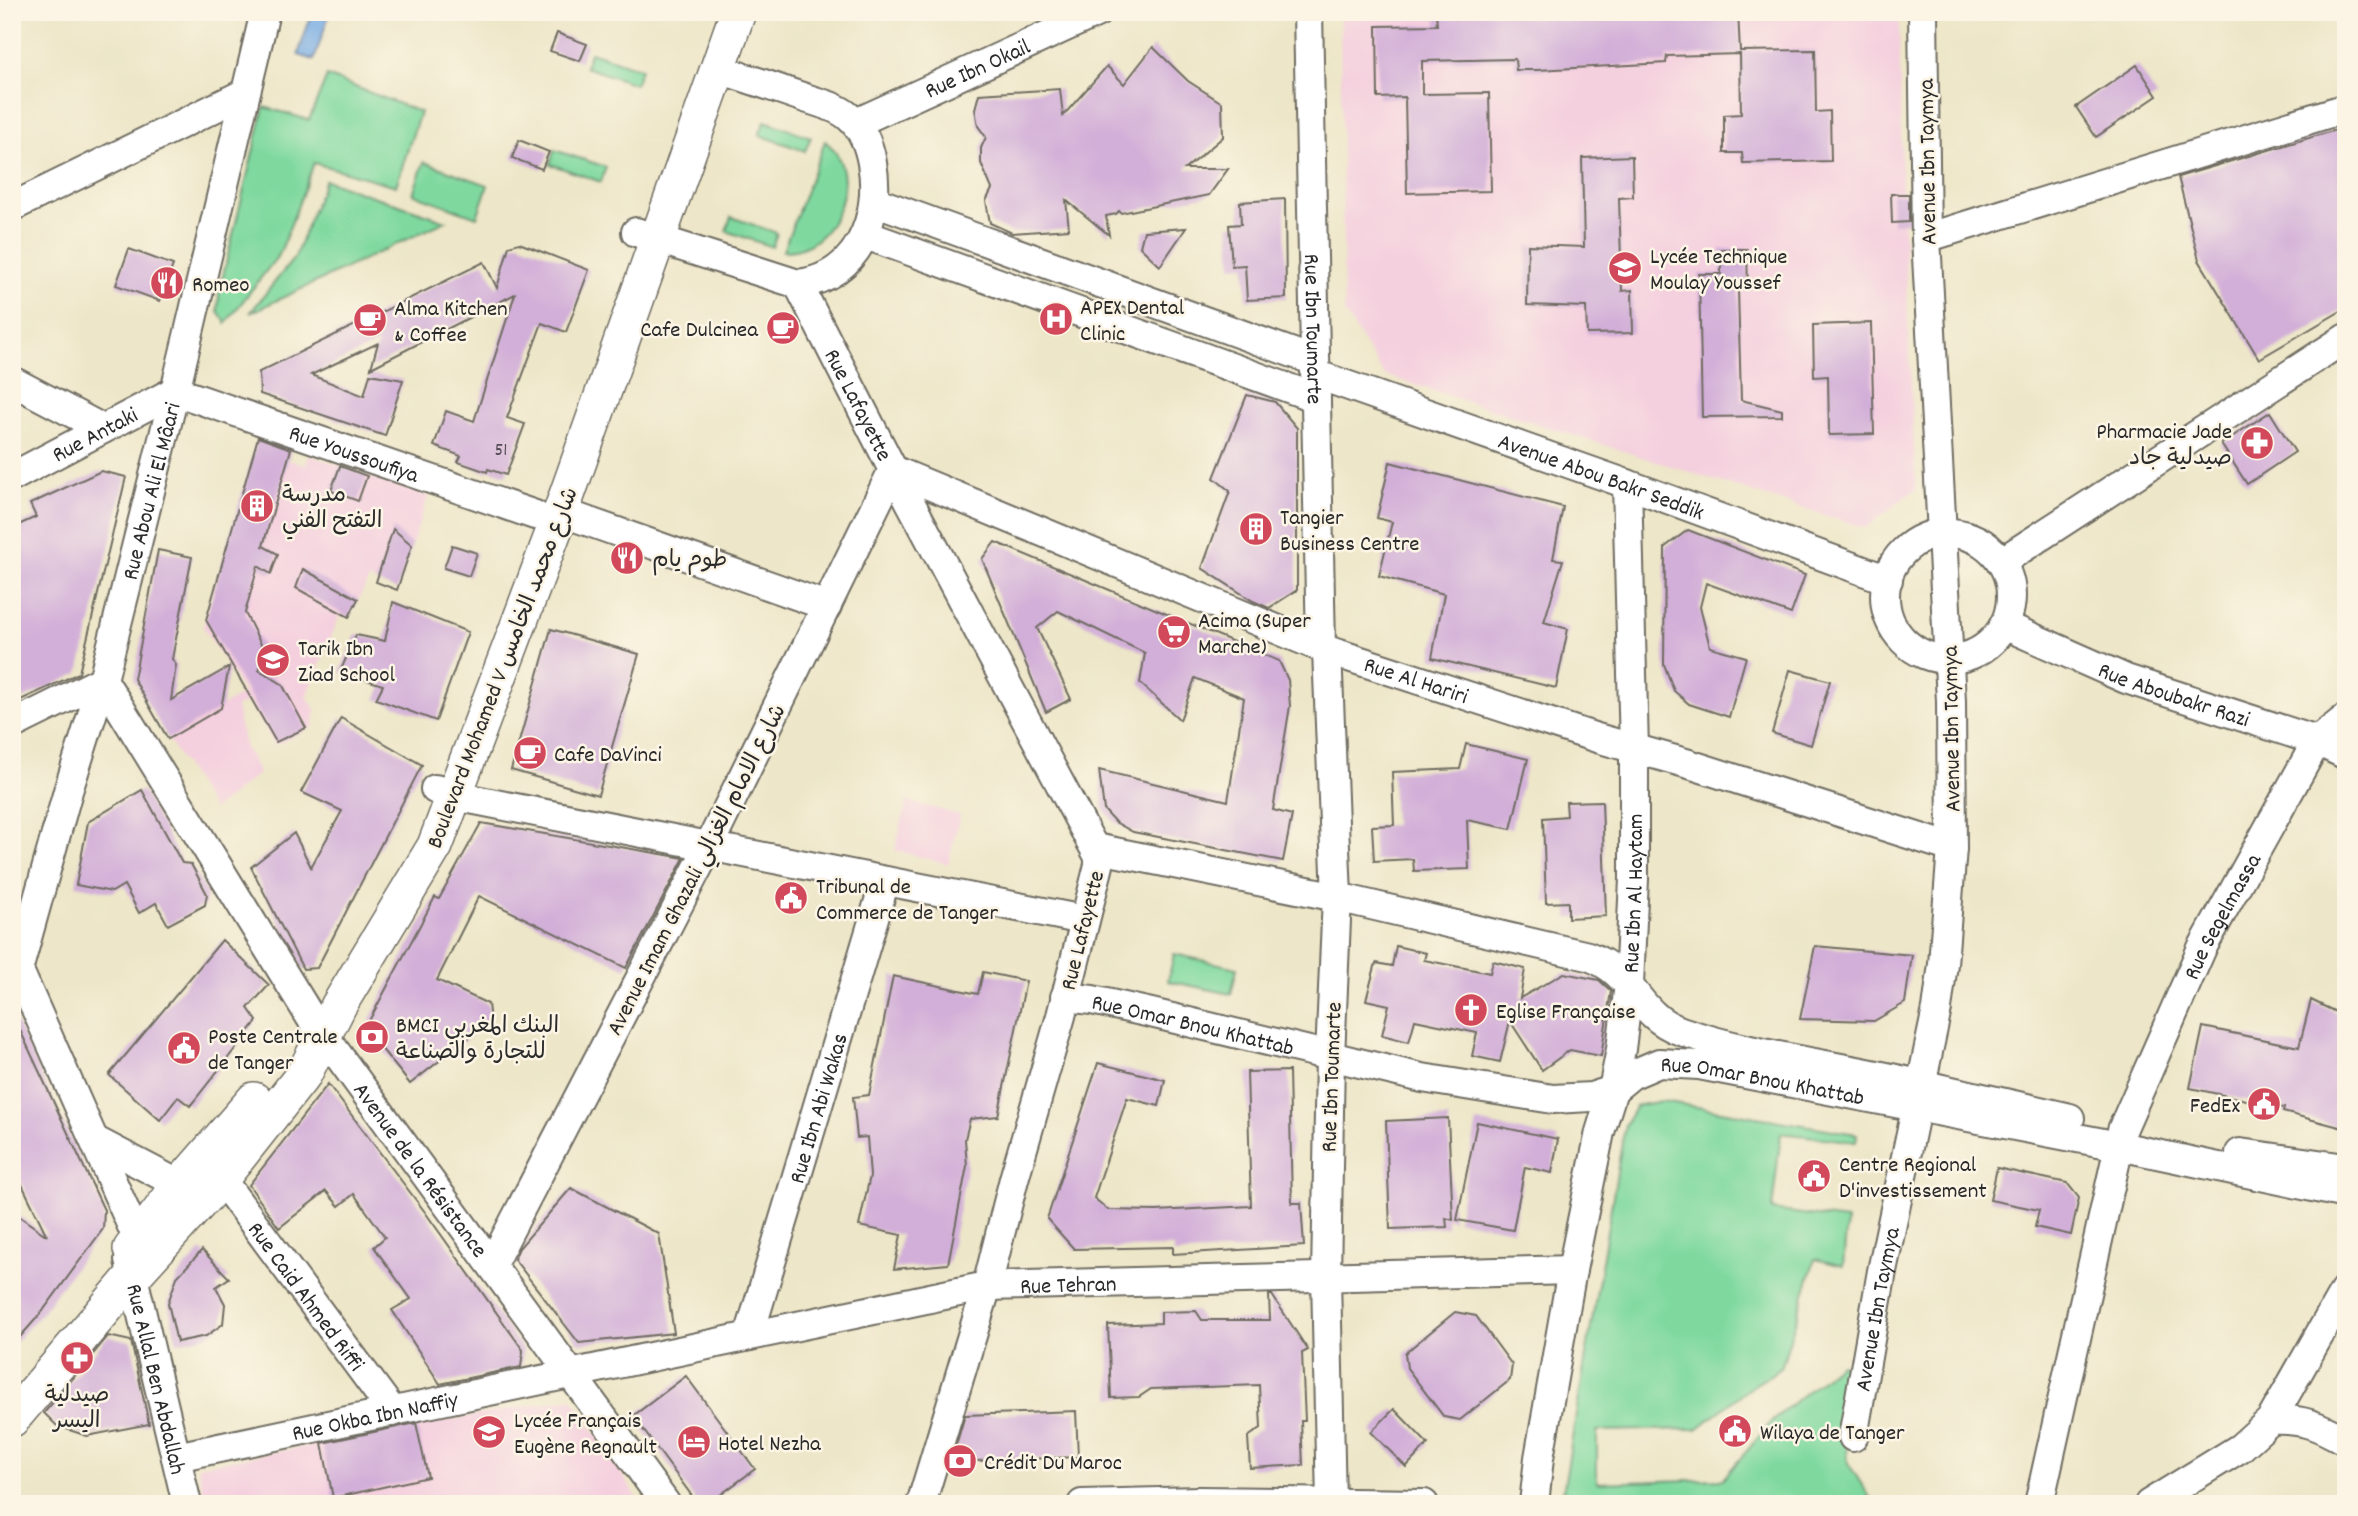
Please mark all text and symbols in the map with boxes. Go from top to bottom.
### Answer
street label: Rue Ibn Okail [920,32,1037,109]
street label: Avenue Ibn Taymya [1912,77,1947,245]
place label: Lycée Technique Moulay Youssef [1650,242,1787,301]
school or university icon: Lycée Technique Moulay Youssef [1606,249,1644,287]
street label: Rue Ibn Toumarte [1293,253,1329,405]
restaurant icon: Romeo [148,264,186,302]
place label: Romeo [192,270,250,303]
place label: APEX Dental Clinic [1080,293,1185,352]
place label: Alma Kitchen & Coffee [394,294,508,353]
hospital icon: APEX Dental Clinic [1037,300,1075,338]
cafe icon: Alma Kitchen & Coffee [351,301,389,339]
cafe icon: Cafe Dulcinea [764,309,802,347]
place label: Cafe Dulcinea [640,315,759,348]
street label: Rue Lafayette [814,344,899,468]
street label: Rue Antaki [47,400,145,473]
street label: Rue Abou Ali El Mâari [116,400,192,584]
place label: Pharmacie Jade صيدلية جاد [2096,417,2232,476]
street label: Rue Youssoufiya [284,418,424,494]
pharmacy icon: Pharmacie Jade صيدلية جاد [2238,424,2276,462]
street label: Avenue Abou Bakr Seddik [1493,427,1708,531]
house number: 51 [495,438,507,465]
place label: مدرسة التفتح الفني [282,480,382,540]
street label: Boulevard Mohamed V شارع محمد الخامس [420,483,589,854]
building icon: مدرسة التفتح الفني [238,487,276,525]
place label: Tangier Business Centre [1280,503,1419,562]
building icon: Tangier Business Centre [1237,510,1275,548]
restaurant icon: طوم يام [608,539,646,577]
place label: طوم يام [652,545,727,578]
place label: Acima (Super Marche) [1198,606,1311,665]
supermarket icon: Acima (Super Marche) [1155,613,1193,651]
place label: Tarik Ibn Ziad School [298,634,396,693]
school or university icon: Tarik Ibn Ziad School [254,641,292,679]
street label: Avenue Ibn Taymya [1936,644,1971,812]
street label: Rue Al Hariri [1359,650,1472,715]
street label: Rue Aboubakr Razi [2092,656,2253,738]
street label: Avenue Imam Ghazali شارع الامام الغزالي [600,699,797,1042]
cafe icon: Cafe DaVinci [511,734,549,772]
place label: Cafe DaVinci [554,740,662,773]
street label: Rue Ibn Al Haytam [1617,813,1654,974]
street label: Rue Segelmassa [2177,847,2272,986]
street label: Rue Lafayette [1054,868,1115,994]
place label: Tribunal de Commerce de Tanger [816,872,998,931]
public building icon: Tribunal de Commerce de Tanger [772,879,810,917]
street label: Rue Omar Bnou Khattab [1088,987,1297,1067]
church icon: Eglise Française [1452,991,1490,1029]
place label: Eglise Française [1496,997,1636,1030]
street label: Rue Ibn Toumarte [1314,1001,1353,1153]
place label: BMCI البنك المغربي للتجارة والصناعة [396,1011,559,1070]
bank icon: BMCI البنك المغربي للتجارة والصناعة [353,1018,391,1056]
place label: Poste Centrale de Tanger [208,1022,338,1081]
public building icon: Poste Centrale de Tanger [165,1029,203,1067]
street label: Rue Ibn Abi Wakas [782,1030,859,1188]
street label: Rue Omar Bnou Khattab [1660,1050,1867,1117]
street label: Avenue de la Résistance [343,1077,494,1266]
public building icon: FedEx [2245,1085,2283,1123]
place label: FedEx [2190,1091,2240,1124]
place label: Centre Regional D'investissement [1839,1150,1987,1209]
public building icon: Centre Regional D'investissement [1795,1157,1833,1195]
street label: Rue Caid Ahmed Riffi [238,1216,371,1379]
street label: Avenue Ibn Taymya [1848,1223,1911,1394]
street label: Rue Tehran [1020,1269,1117,1305]
street label: Rue Allal Ben Abdallah [115,1281,192,1478]
pharmacy icon: صيدلية اليسر [58,1339,96,1377]
place label: صيدلية اليسر [45,1380,109,1439]
street label: Rue Okba Ibn Naffiy [289,1385,462,1452]
place label: Lycée Français Eugène Regnault [514,1406,657,1465]
public building icon: Wilaya de Tanger [1716,1412,1754,1450]
school or university icon: Lycée Français Eugène Regnault [470,1413,508,1451]
place label: Wilaya de Tanger [1760,1418,1905,1451]
hotel icon: Hotel Nezha [675,1423,713,1461]
place label: Hotel Nezha [718,1429,822,1462]
bank icon: Crédit Du Maroc [941,1442,979,1480]
place label: Crédit Du Maroc [984,1448,1122,1481]

